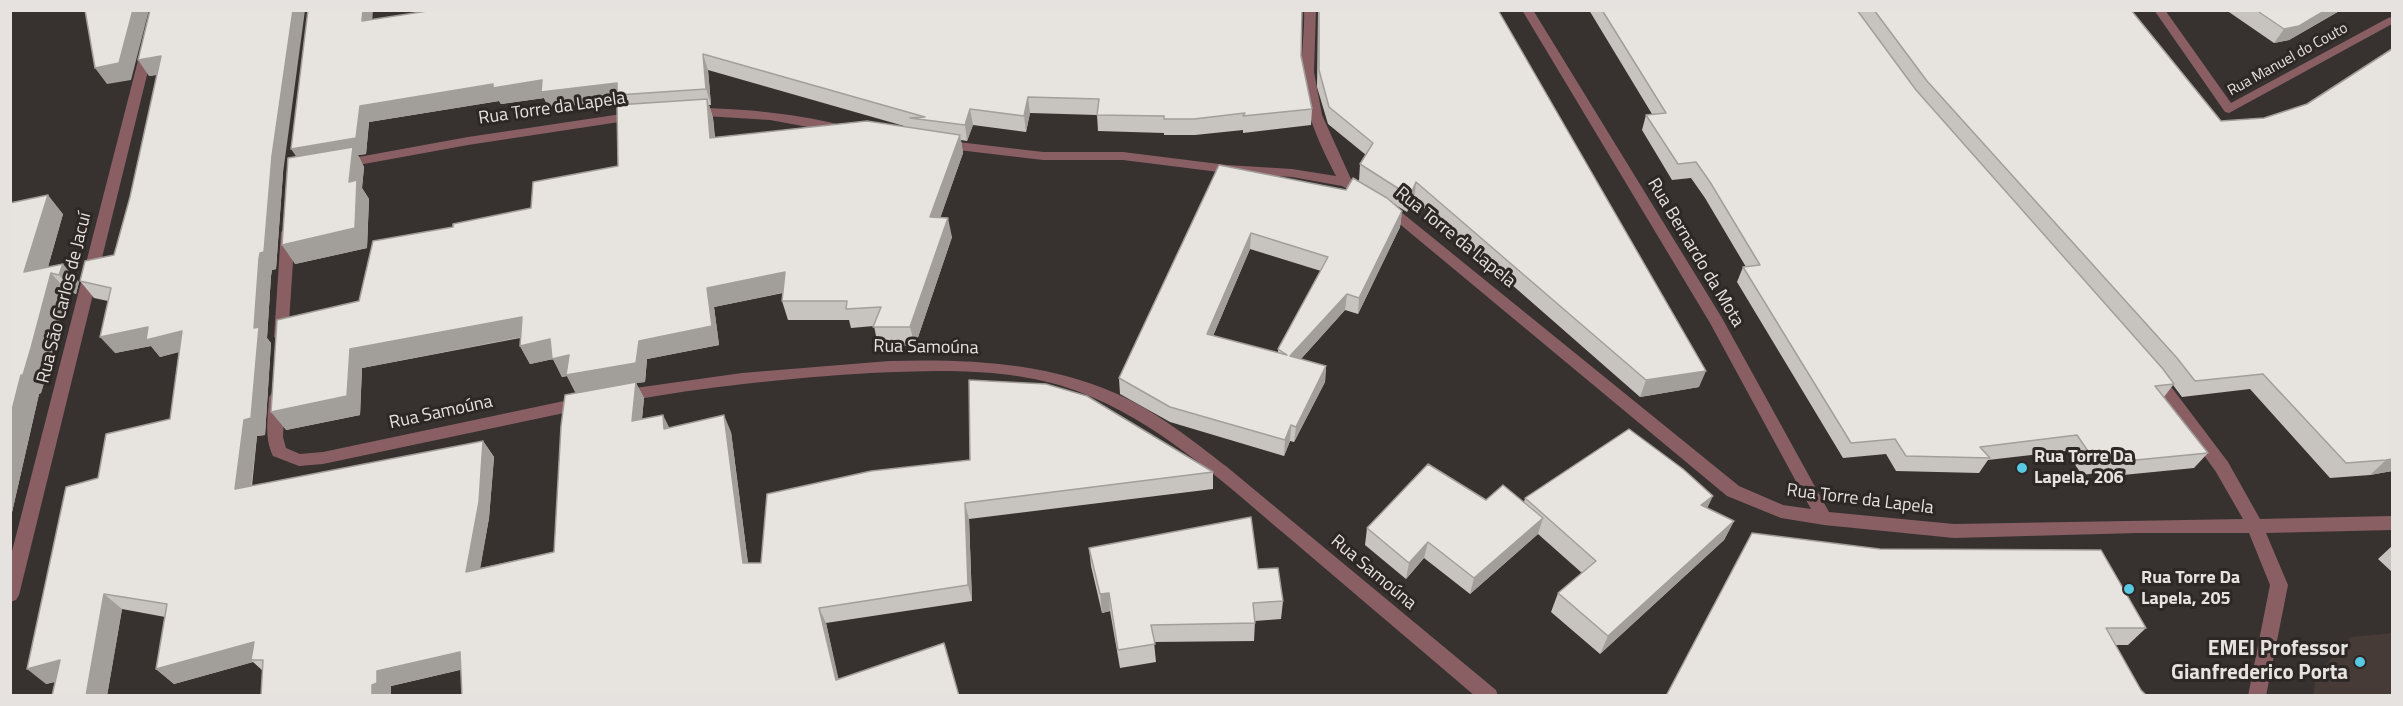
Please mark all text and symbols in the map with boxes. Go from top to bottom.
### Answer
street label: Rua Manuel do Couto [2225,19,2351,101]
street label: Rua Torre da Lapela [477,88,627,130]
street label: Rua Bernardo da Mota [1642,175,1748,331]
street label: Rua Torre da Lapela [1391,183,1519,293]
street label: Rua São Carlos de Jacuí [33,210,97,386]
street label: Rua Samoúna [873,336,979,360]
street label: Rua Samoúna [387,392,495,434]
place label: Rua Torre Da Lapela, 206 [2034,447,2133,490]
marker: Rua Torre Da Lapela, 206 [2015,461,2029,475]
street label: Rua Torre da Lapela [1785,480,1935,520]
street label: Rua Samoúna [1326,531,1420,615]
place label: Rua Torre Da Lapela, 205 [2141,568,2240,610]
marker: Rua Torre Da Lapela, 205 [2122,582,2136,596]
place label: EMEI Professor Gianfrederico Porta [2171,637,2348,687]
marker: EMEI Professor Gianfrederico Porta [2353,655,2367,669]

